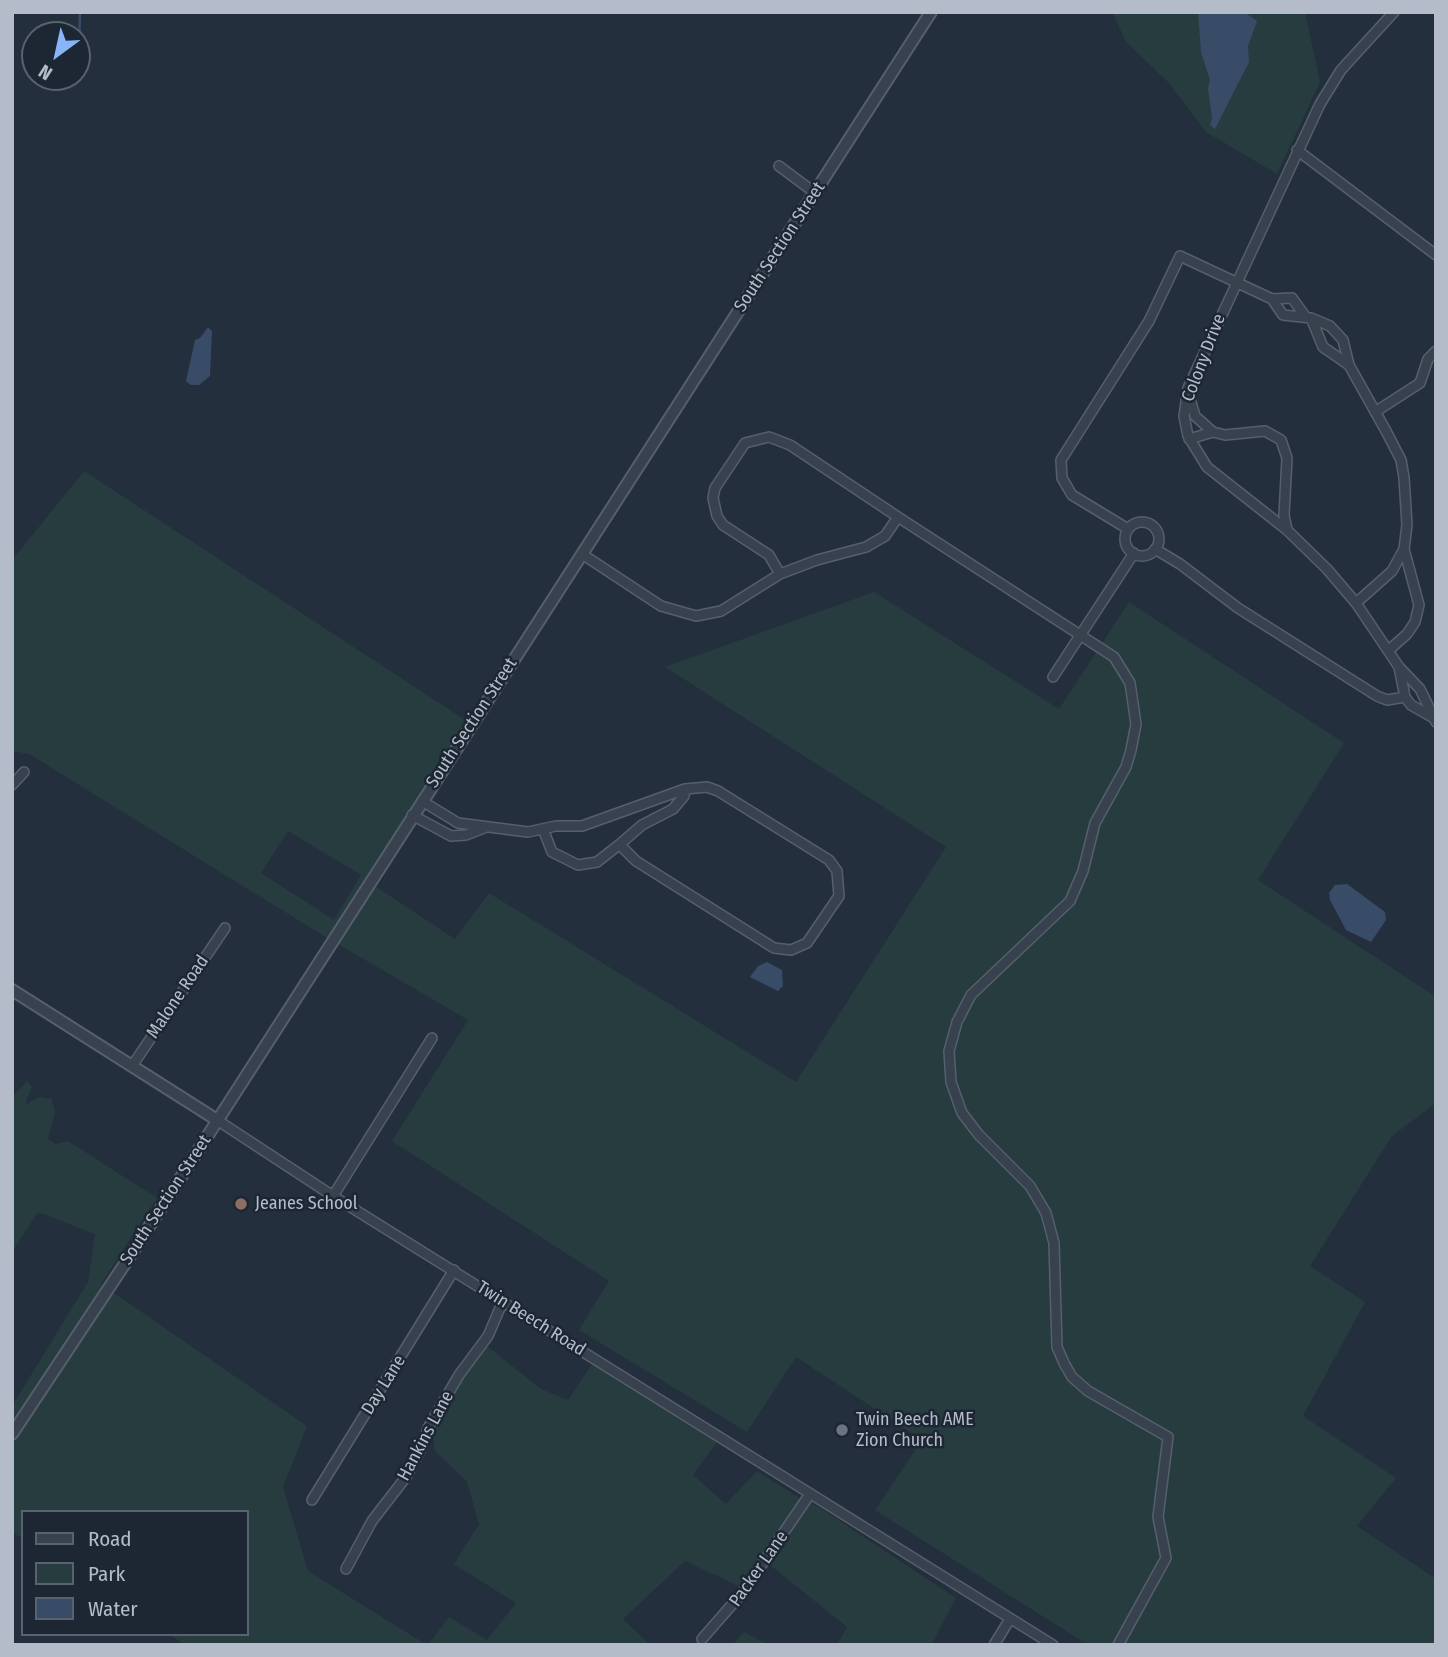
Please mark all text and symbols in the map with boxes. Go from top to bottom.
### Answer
north arrow [21,21,91,91]
text: N [34,60,56,85]
street label: South Section Street [730,178,830,316]
street label: Colony Drive [1177,311,1231,405]
street label: South Section Street [422,654,522,792]
street label: Malone Road [142,951,214,1043]
street label: South Section Street [116,1131,216,1269]
place label: Jeanes School [255,1193,358,1215]
marker: Jeanes School [233,1196,249,1212]
street label: Twin Beech Road [473,1277,589,1361]
street label: Day Lane [357,1351,411,1419]
street label: Hankins Lane [393,1387,459,1485]
place label: Twin Beech AME Zion Church [856,1409,974,1452]
marker: Twin Beech AME Zion Church [834,1422,850,1438]
legend [21,1510,248,1636]
text: Road [88,1526,132,1552]
street label: Packer Lane [725,1527,793,1611]
text: Park [88,1561,125,1587]
text: Water [88,1596,138,1622]

